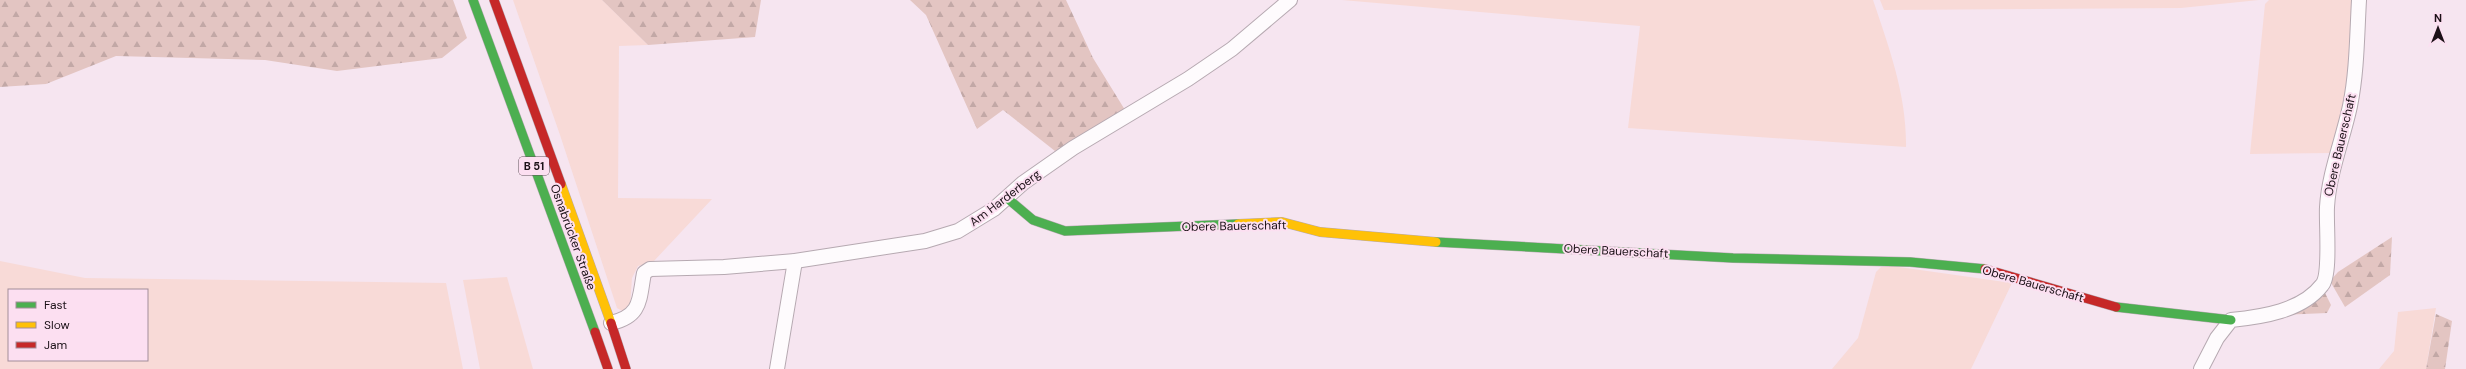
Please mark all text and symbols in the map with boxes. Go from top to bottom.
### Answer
north arrow [2418,8,2458,48]
text: N [2434,11,2442,25]
street label: Obere Bauerschaft [2320,92,2360,198]
road number: B 51 [519,157,549,175]
street label: Am Harderberg [966,166,1044,230]
street label: Osnabrücker Straße [546,182,600,292]
street label: Obere Bauerschaft [1181,217,1287,235]
street label: Obere Bauerschaft [1563,240,1669,262]
street label: Obere Bauerschaft [1980,262,2086,306]
legend [8,289,148,361]
text: Fast [44,297,67,313]
text: Slow [44,317,70,333]
text: Jam [44,337,67,353]

